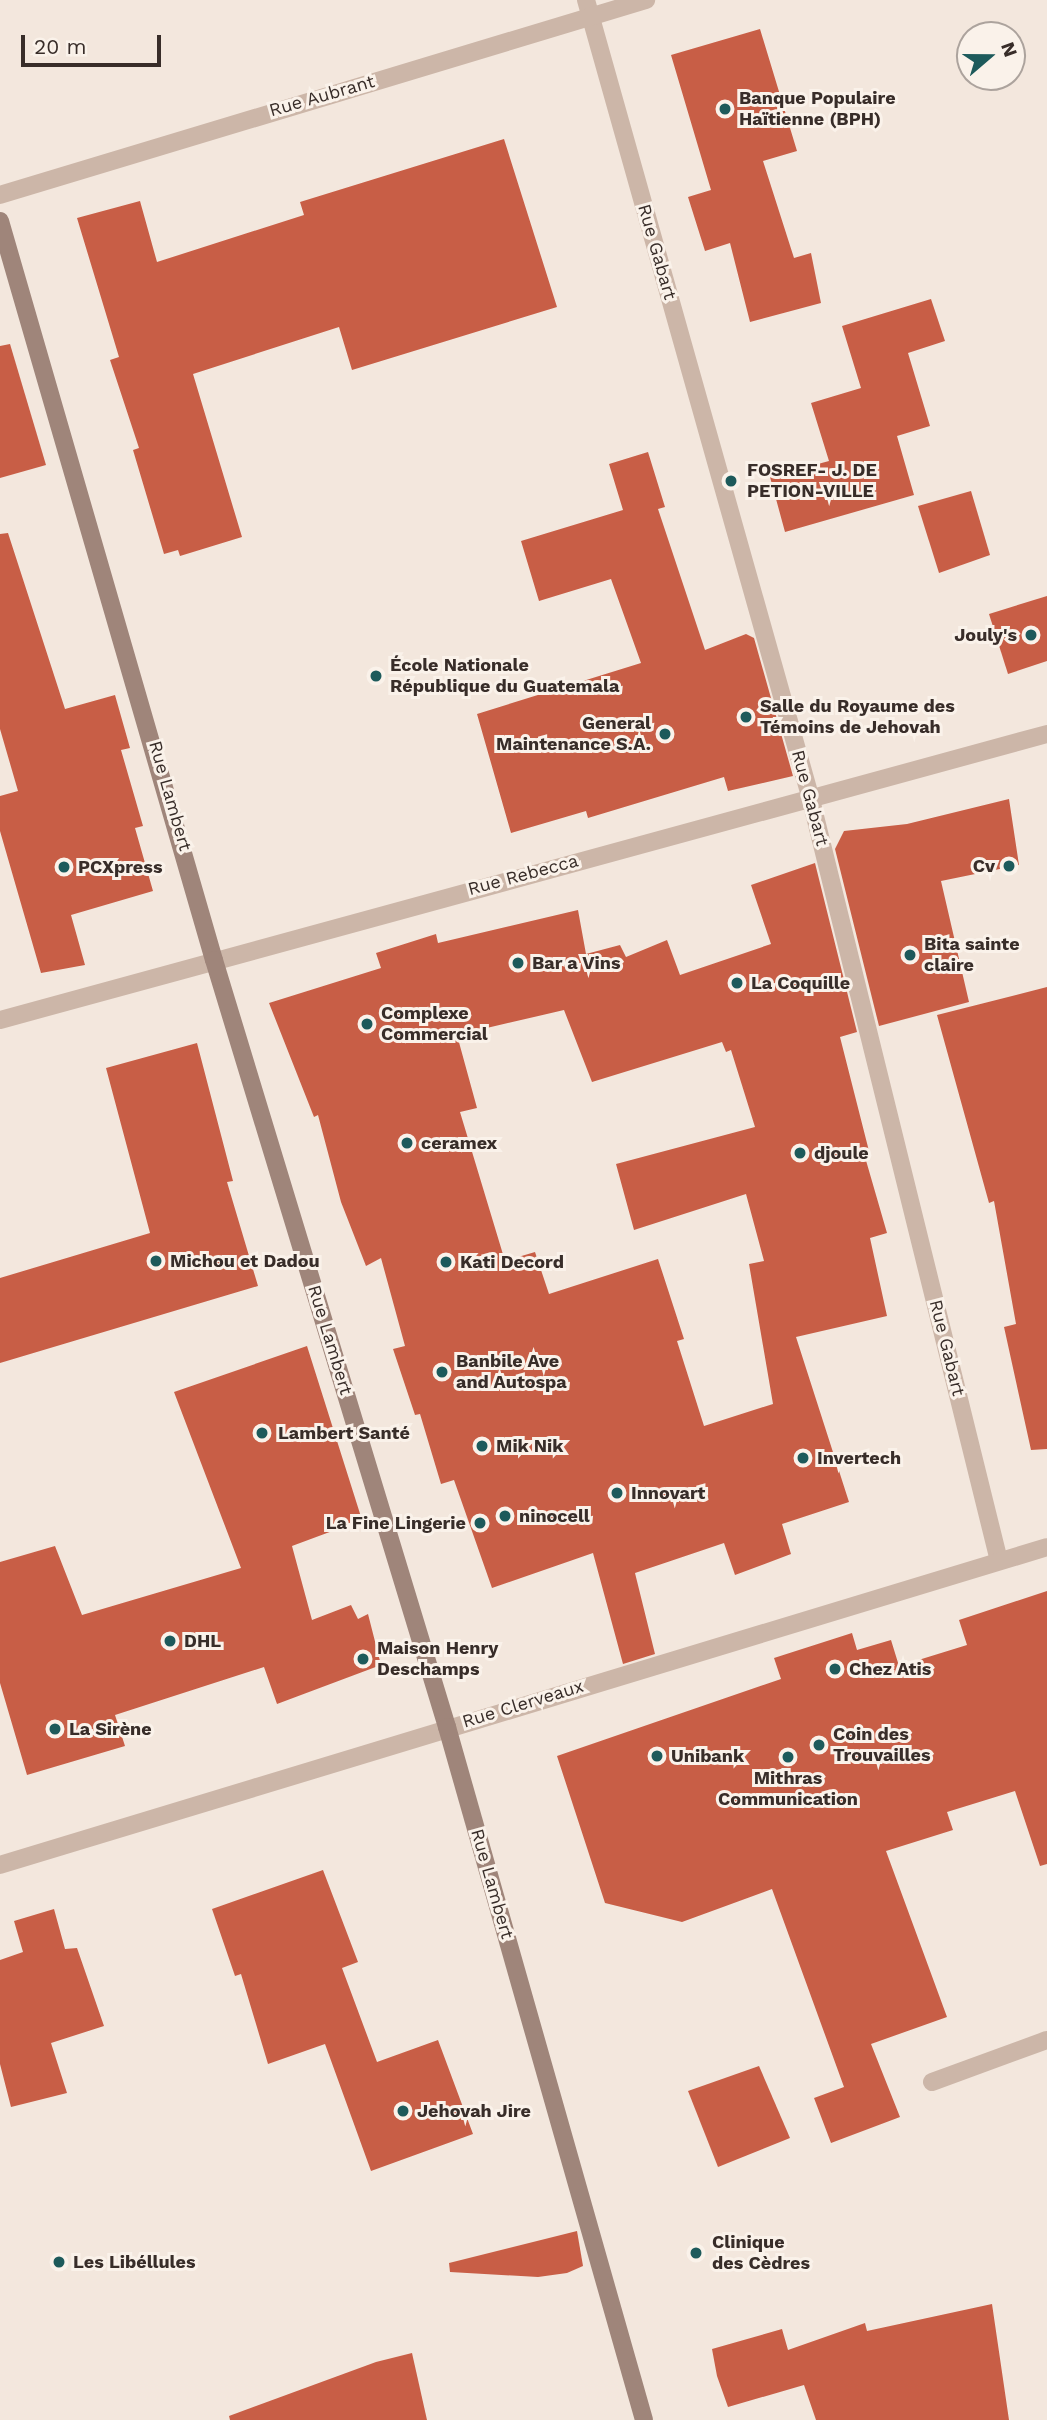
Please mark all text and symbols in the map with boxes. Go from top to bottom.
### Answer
scale bar [24,21,164,65]
north arrow [956,21,1026,91]
text: 20 m [34,34,86,59]
text: N [996,39,1023,60]
street label: Rue Aubrant [266,71,378,121]
place label: Banque Populaire Haïtienne (BPH) [739,88,896,130]
marker: Banque Populaire Haïtienne (BPH) [717,101,733,117]
street label: Rue Gabart [633,202,681,302]
place label: FOSREF- J. DE PETION-VILLE [747,460,877,503]
marker: FOSREF- J. DE PETION-VILLE [721,471,741,491]
place label: Jouly's [954,624,1017,646]
marker: Jouly's [1023,627,1039,643]
place label: École Nationale République du Guatemala [390,655,619,698]
marker: École Nationale République du Guatemala [368,668,384,684]
place label: Salle du Royaume des Témoins de Jehovah [760,696,955,738]
marker: Salle du Royaume des Témoins de Jehovah [738,709,754,725]
place label: General Maintenance S.A. [496,713,651,756]
marker: General Maintenance S.A. [657,726,673,742]
street label: Rue Lambert [144,738,196,854]
street label: Rue Gabart [787,748,833,848]
street label: Rue Rebecca [465,850,581,900]
place label: Cv [973,855,995,877]
place label: PCXpress [78,856,162,878]
marker: Cv [1001,858,1017,874]
marker: PCXpress [56,859,72,875]
place label: Bita sainte claire [924,934,1020,976]
marker: Bita sainte claire [902,947,918,963]
place label: Bar a Vins [532,952,621,974]
marker: Bar a Vins [510,955,526,971]
place label: La Coquille [751,972,850,994]
marker: La Coquille [729,975,745,991]
place label: Complexe Commercial [381,1003,488,1046]
marker: Complexe Commercial [359,1016,375,1032]
place label: ceramex [421,1132,497,1154]
marker: ceramex [399,1135,415,1151]
place label: djoule [814,1142,869,1164]
marker: djoule [792,1145,808,1161]
place label: Michou et Dadou [170,1250,320,1272]
place label: Kati Decord [460,1251,564,1273]
marker: Michou et Dadou [148,1253,164,1269]
marker: Kati Decord [438,1254,454,1270]
street label: Rue Lambert [303,1283,357,1397]
street label: Rue Gabart [925,1298,969,1398]
place label: Banbile Ave and Autospa [456,1351,567,1394]
marker: Banbile Ave and Autospa [434,1364,450,1380]
place label: Lambert Santé [278,1422,410,1444]
marker: Lambert Santé [252,1423,272,1443]
place label: Mik Nik [496,1435,564,1457]
marker: Mik Nik [474,1438,490,1454]
place label: Invertech [817,1447,901,1469]
marker: Invertech [795,1450,811,1466]
place label: Innovart [631,1482,705,1504]
marker: Innovart [609,1485,625,1501]
place label: ninocell [519,1505,590,1527]
marker: ninocell [497,1508,513,1524]
place label: La Fine Lingerie [325,1512,466,1534]
marker: La Fine Lingerie [472,1515,488,1531]
place label: DHL [184,1630,221,1652]
marker: DHL [162,1633,178,1649]
place label: Maison Henry Deschamps [377,1638,498,1680]
marker: Maison Henry Deschamps [355,1651,371,1667]
place label: Chez Atis [849,1658,932,1680]
marker: Chez Atis [827,1661,843,1677]
street label: Rue Clerveaux [460,1675,586,1733]
place label: La Sirène [69,1718,152,1740]
marker: La Sirène [47,1721,63,1737]
place label: Coin des Trouvailles [833,1724,931,1766]
marker: Coin des Trouvailles [811,1737,827,1753]
place label: Unibank [671,1745,744,1767]
marker: Unibank [649,1748,665,1764]
marker: Mithras Communication [780,1749,796,1765]
place label: Mithras Communication [718,1768,858,1810]
street label: Rue Lambert [466,1826,518,1942]
place label: Jehovah Jire [417,2100,531,2122]
marker: Jehovah Jire [395,2103,411,2119]
place label: Clinique des Cèdres [712,2232,810,2274]
marker: Clinique des Cèdres [686,2243,706,2263]
place label: Les Libéllules [73,2251,195,2273]
marker: Les Libéllules [51,2254,67,2270]

